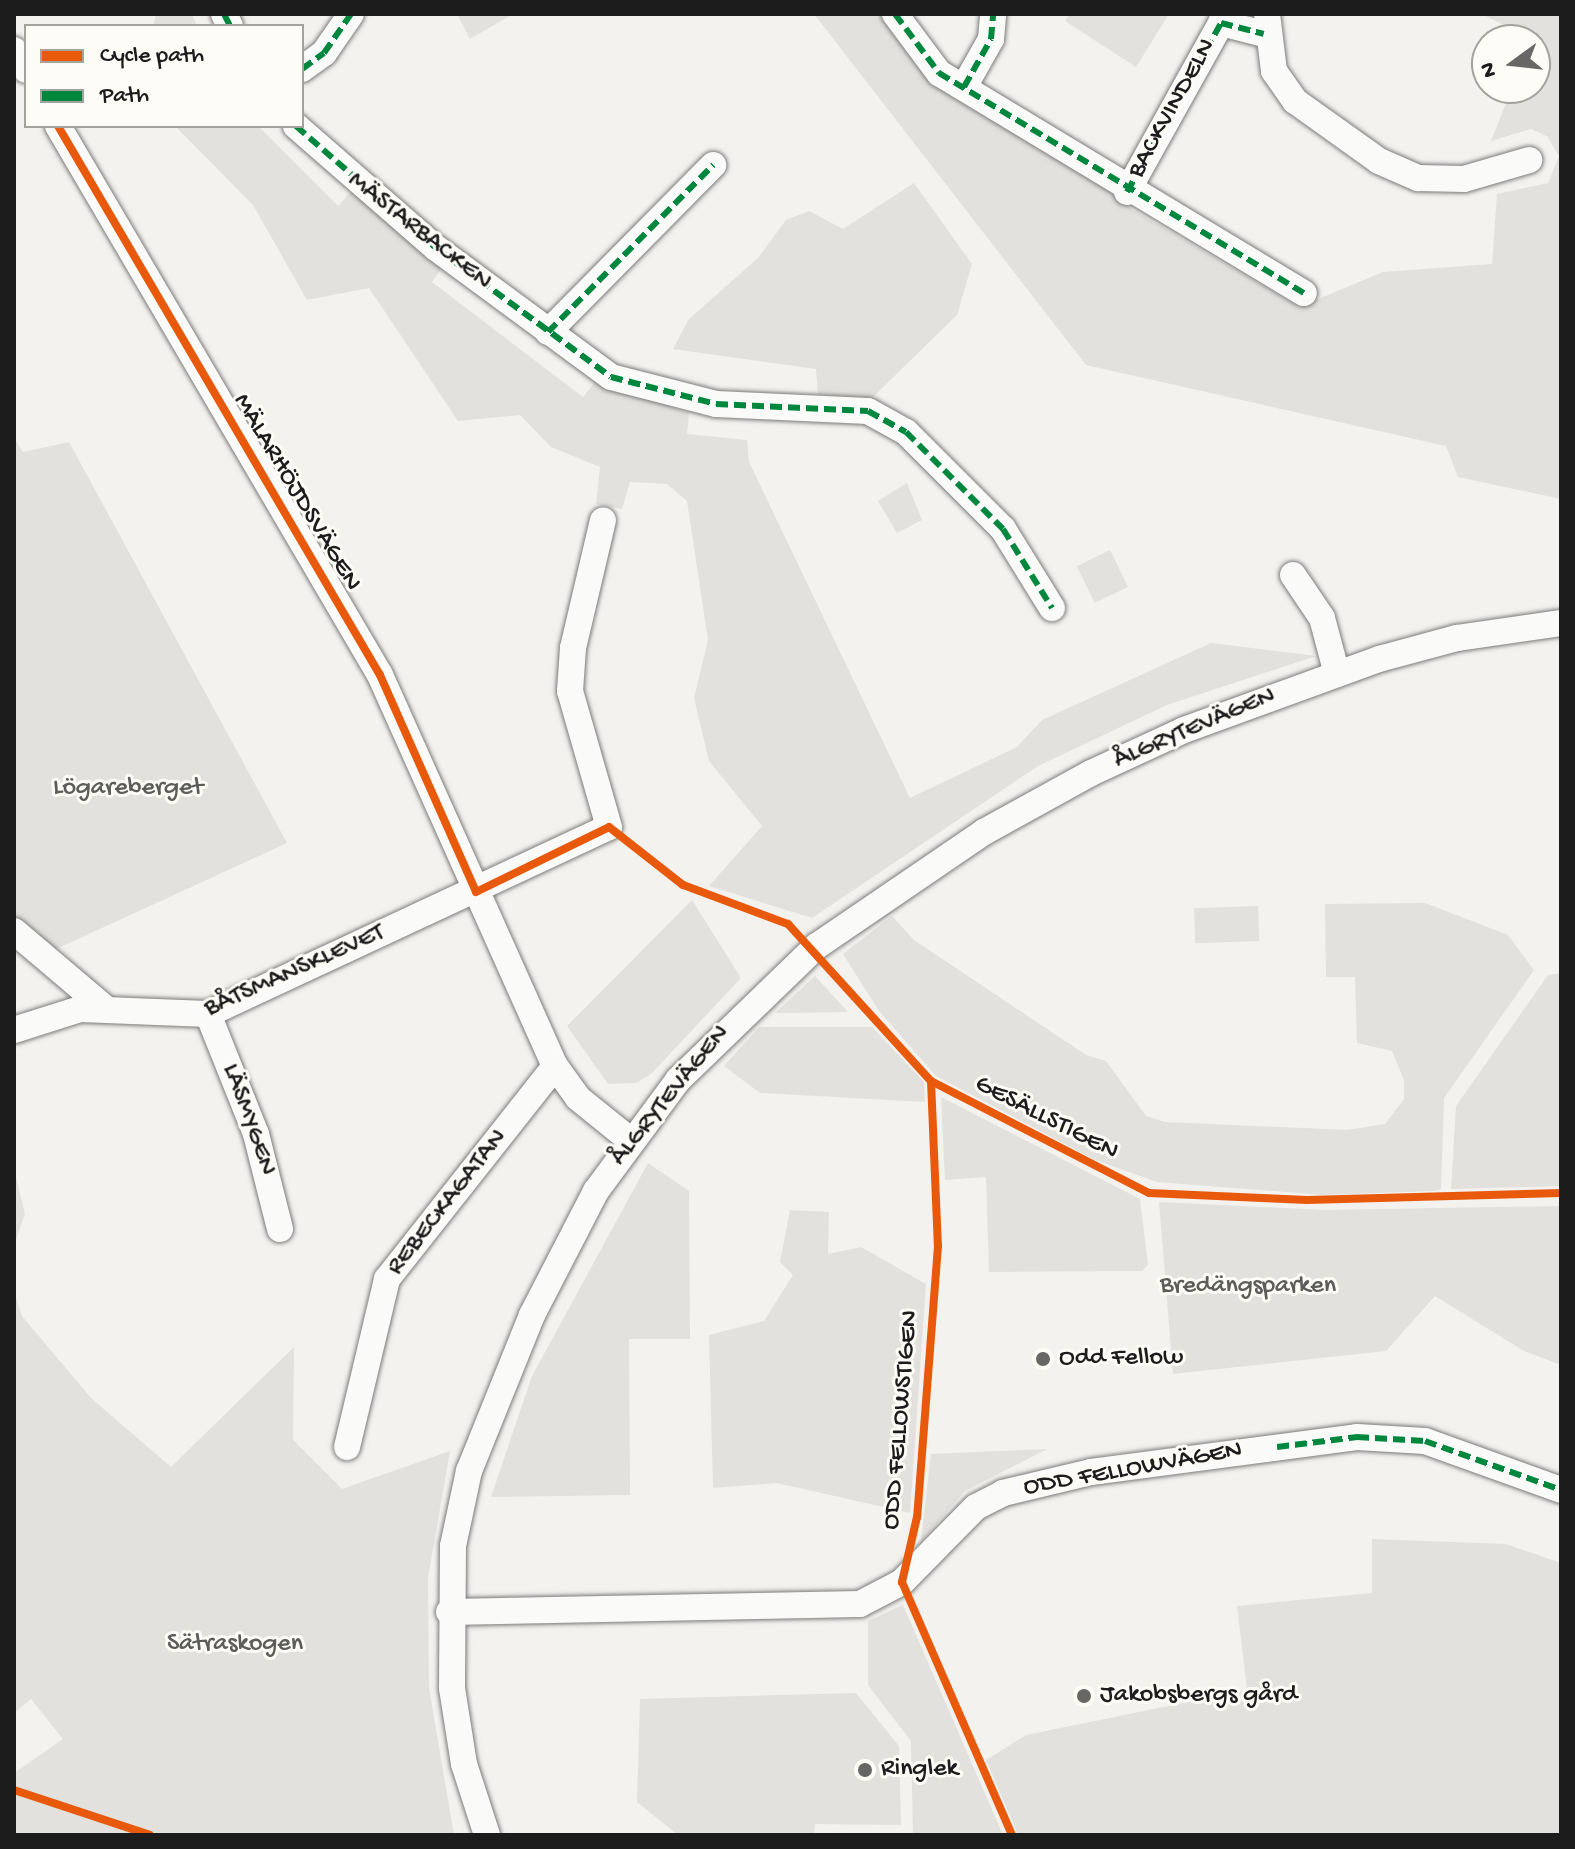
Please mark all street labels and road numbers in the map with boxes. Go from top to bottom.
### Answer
street label: BACKVINDELN [1122,34,1224,184]
street label: MÄSTARBACKEN [341,166,497,298]
street label: MÄLARHÖJDSVÄGEN [225,389,367,597]
street label: ÅLGRYTEVÄGEN [1110,681,1280,777]
street label: BÅTSMANSKLEVET [200,918,390,1026]
street label: ÅLGRYTEVÄGEN [605,1019,737,1173]
street label: LÄSMYGEN [213,1060,283,1180]
street label: GESÄLLSTIGEN [969,1069,1123,1169]
street label: REBECKAGATAN [381,1124,515,1282]
street label: ODD FELLOWSTIGEN [877,1309,927,1531]
street label: ODD FELLOWVÄGEN [1021,1435,1245,1505]

